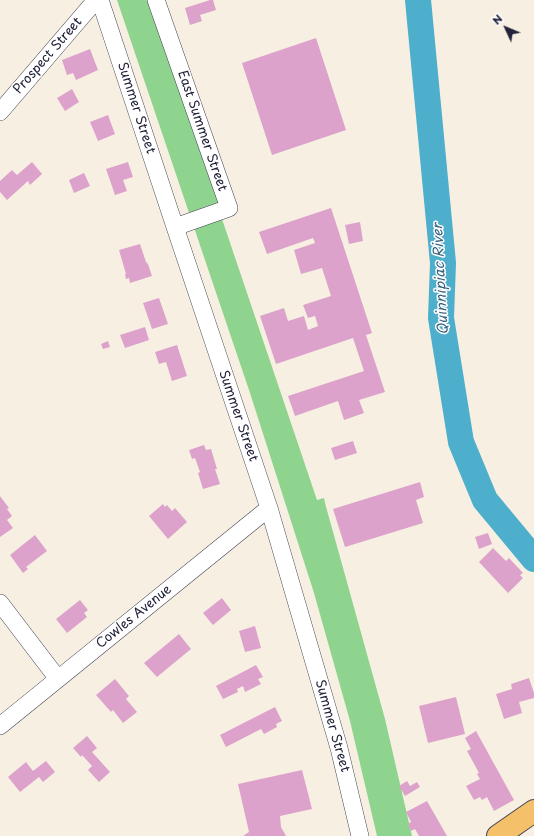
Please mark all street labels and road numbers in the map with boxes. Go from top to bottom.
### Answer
street label: Prospect Street [10,14,86,98]
street label: Summer Street [114,60,158,156]
street label: East Summer Street [174,69,230,193]
street label: Summer Street [215,368,261,464]
street label: Cowles Avenue [93,582,175,652]
street label: Summer Street [311,678,353,774]

